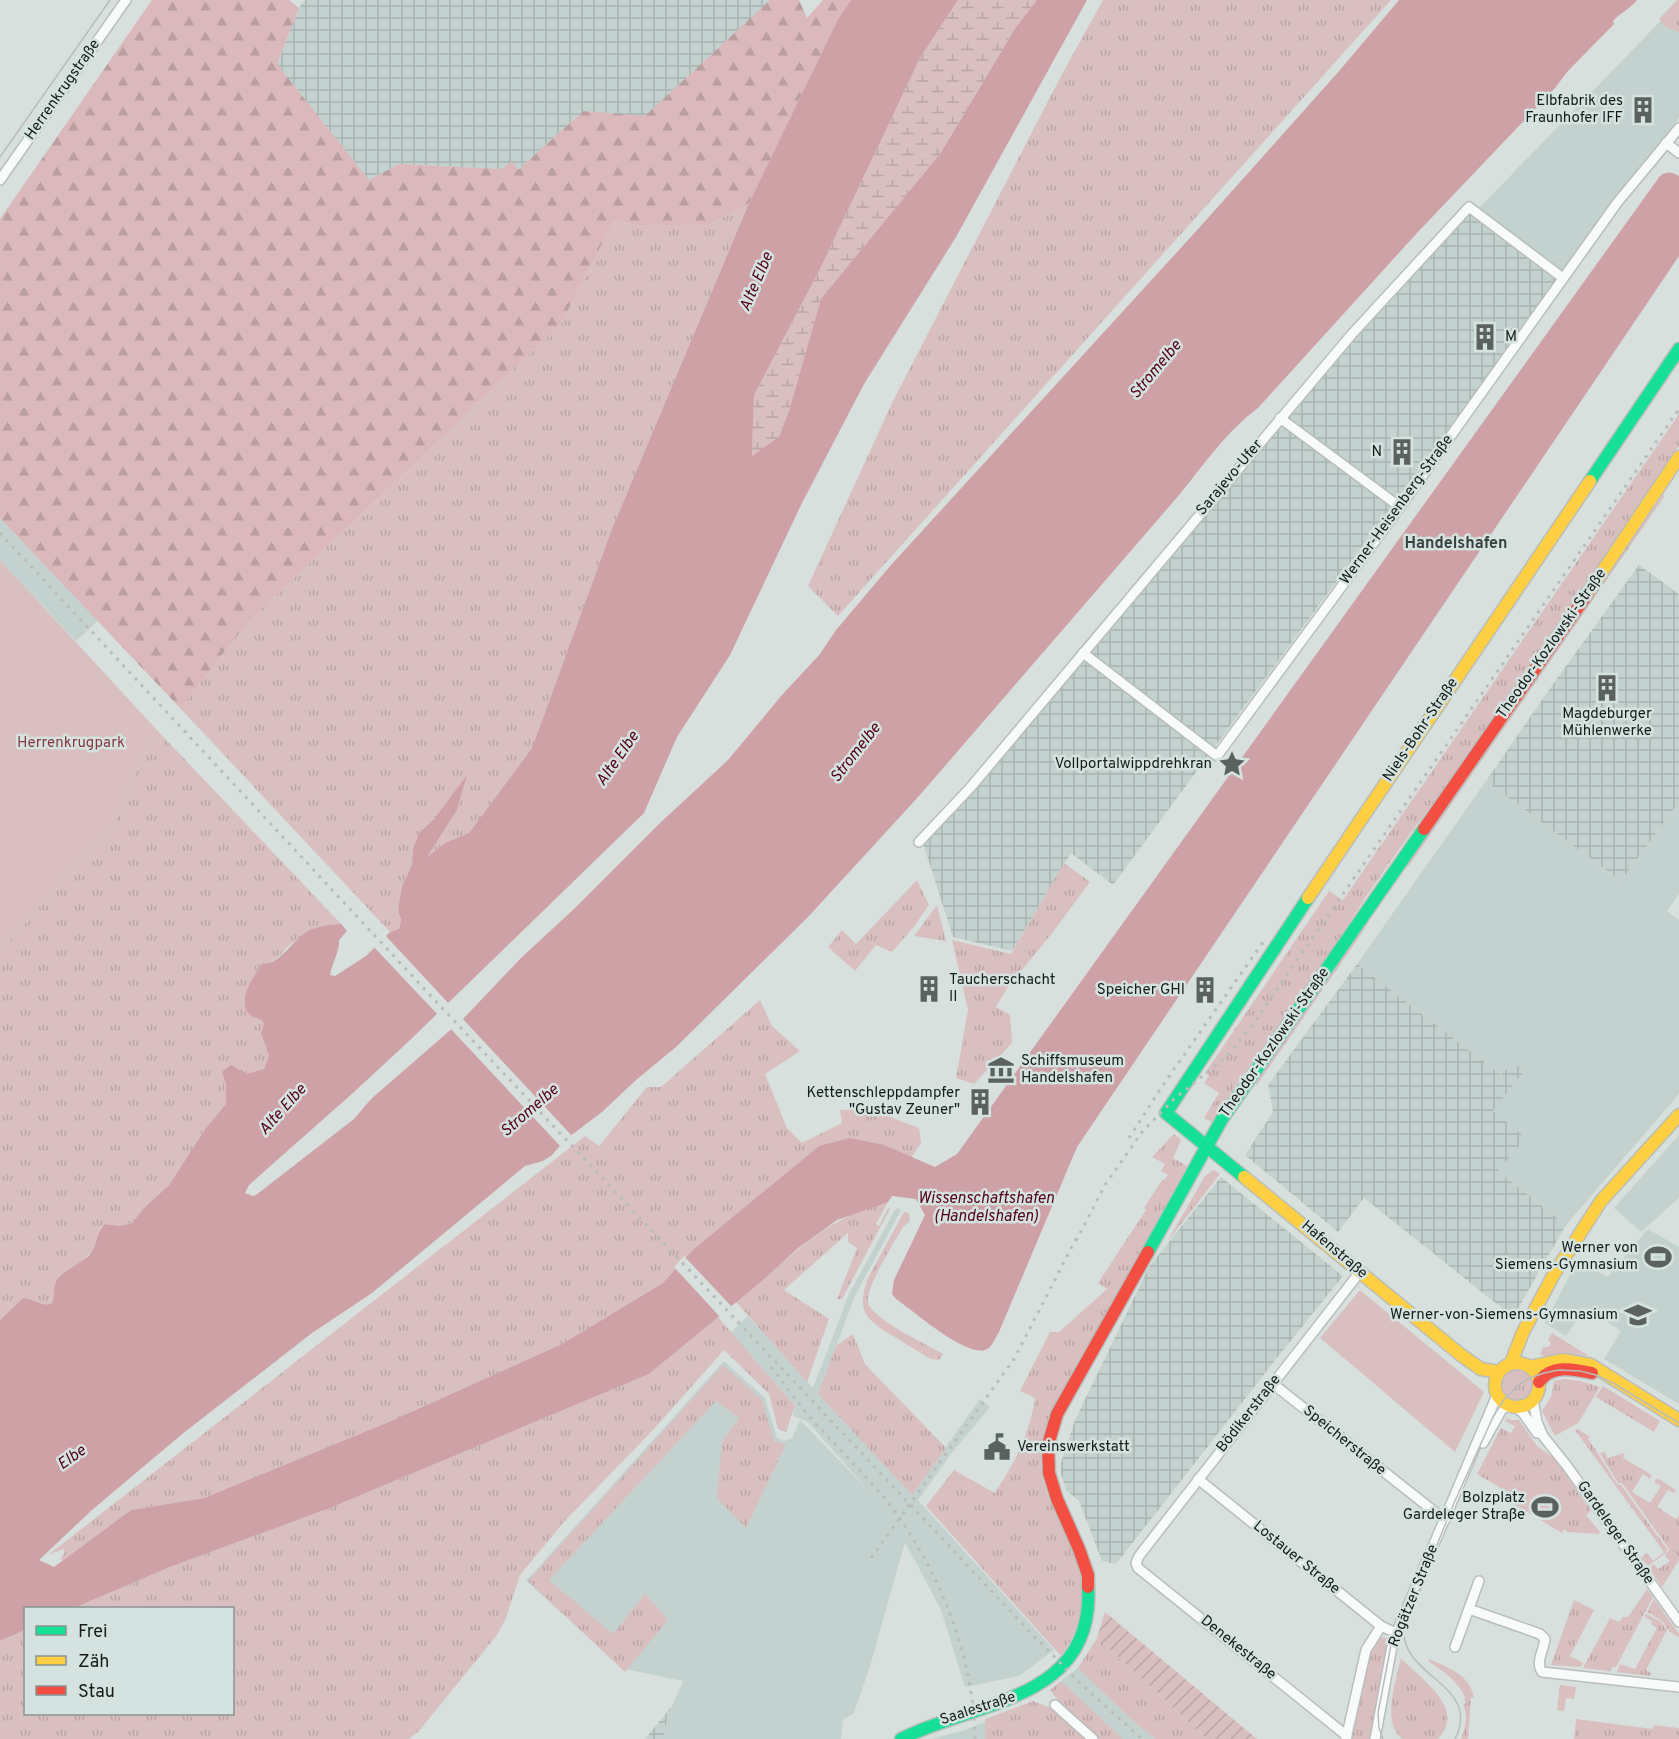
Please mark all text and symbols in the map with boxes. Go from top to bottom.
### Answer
street label: Herrenkrugstraße [21,36,105,144]
place label: Elbfabrik des Fraunhofer IFF [1525,92,1623,128]
building icon: Elbfabrik des Fraunhofer IFF [1628,95,1658,125]
water label: Alte Elbe [736,249,779,315]
building icon: M [1470,322,1500,352]
place label: M [1505,328,1517,347]
water label: Stromelbe [1126,336,1187,403]
street label: Werner-Heisenberg-Straße [1336,431,1458,589]
street label: Sarajevo-Ufer [1193,436,1267,520]
building icon: N [1387,437,1417,467]
place label: N [1371,443,1382,462]
district label: Handelshafen [1404,534,1508,554]
street label: Theodor-Kozlowski-Straße [1493,565,1611,723]
building icon: Magdeburger Mühlenwerke [1592,673,1622,703]
street label: Niels-Bohr-Straße [1379,674,1463,786]
place label: Magdeburger Mühlenwerke [1562,705,1652,741]
water label: Stromelbe [826,718,886,787]
water label: Alte Elbe [592,727,644,790]
park label: Herrenkrugpark [17,734,125,753]
place icon: Vollportalwippdrehkran [1217,749,1247,779]
place label: Vollportalwippdrehkran [1055,755,1212,774]
street label: Theodor-Kozlowski-Straße [1216,964,1334,1122]
place label: Taucherschacht II [949,971,1056,1007]
building icon: Taucherschacht II [914,974,944,1004]
building icon: Speicher GHI [1190,975,1220,1005]
place label: Speicher GHI [1097,981,1185,1000]
place label: Schiffsmuseum Handelshafen [1021,1052,1124,1088]
museum icon: Schiffsmuseum Handelshafen [986,1055,1016,1085]
water label: Alte Elbe [255,1080,312,1140]
water label: Stromelbe [497,1080,564,1142]
place label: Kettenschleppdampfer "Gustav Zeuner" [806,1084,960,1120]
building icon: Kettenschleppdampfer "Gustav Zeuner" [965,1087,995,1117]
water label: Wissenschaftshafen (Handelshafen) [918,1189,1055,1227]
street label: Hafenstraße [1297,1217,1371,1283]
place label: Werner von Siemens-Gymnasium [1495,1239,1638,1275]
sports icon: Werner von Siemens-Gymnasium [1643,1242,1673,1272]
school or university icon: Werner-von-Siemens-Gymnasium [1623,1300,1653,1330]
place label: Werner-von-Siemens-Gymnasium [1390,1306,1618,1325]
street label: Bödikerstraße [1213,1371,1285,1457]
street label: Speicherstraße [1299,1402,1389,1480]
public building icon: Vereinswerkstatt [982,1432,1012,1462]
place label: Vereinswerkstatt [1017,1438,1130,1457]
water label: Elbe [54,1441,91,1475]
street label: Gardeleger Straße [1572,1477,1658,1589]
place label: Bolzplatz Gardeleger Straße [1403,1489,1525,1525]
sports icon: Bolzplatz Gardeleger Straße [1530,1492,1560,1522]
street label: Lostauer Straße [1249,1517,1343,1599]
street label: Rogätzer Straße [1385,1542,1443,1650]
legend [24,1607,234,1715]
street label: Denekestraße [1196,1612,1280,1684]
text: Frei [78,1621,108,1644]
text: Zäh [78,1651,109,1674]
text: Stau [78,1681,115,1704]
street label: Saalestraße [938,1688,1018,1730]

